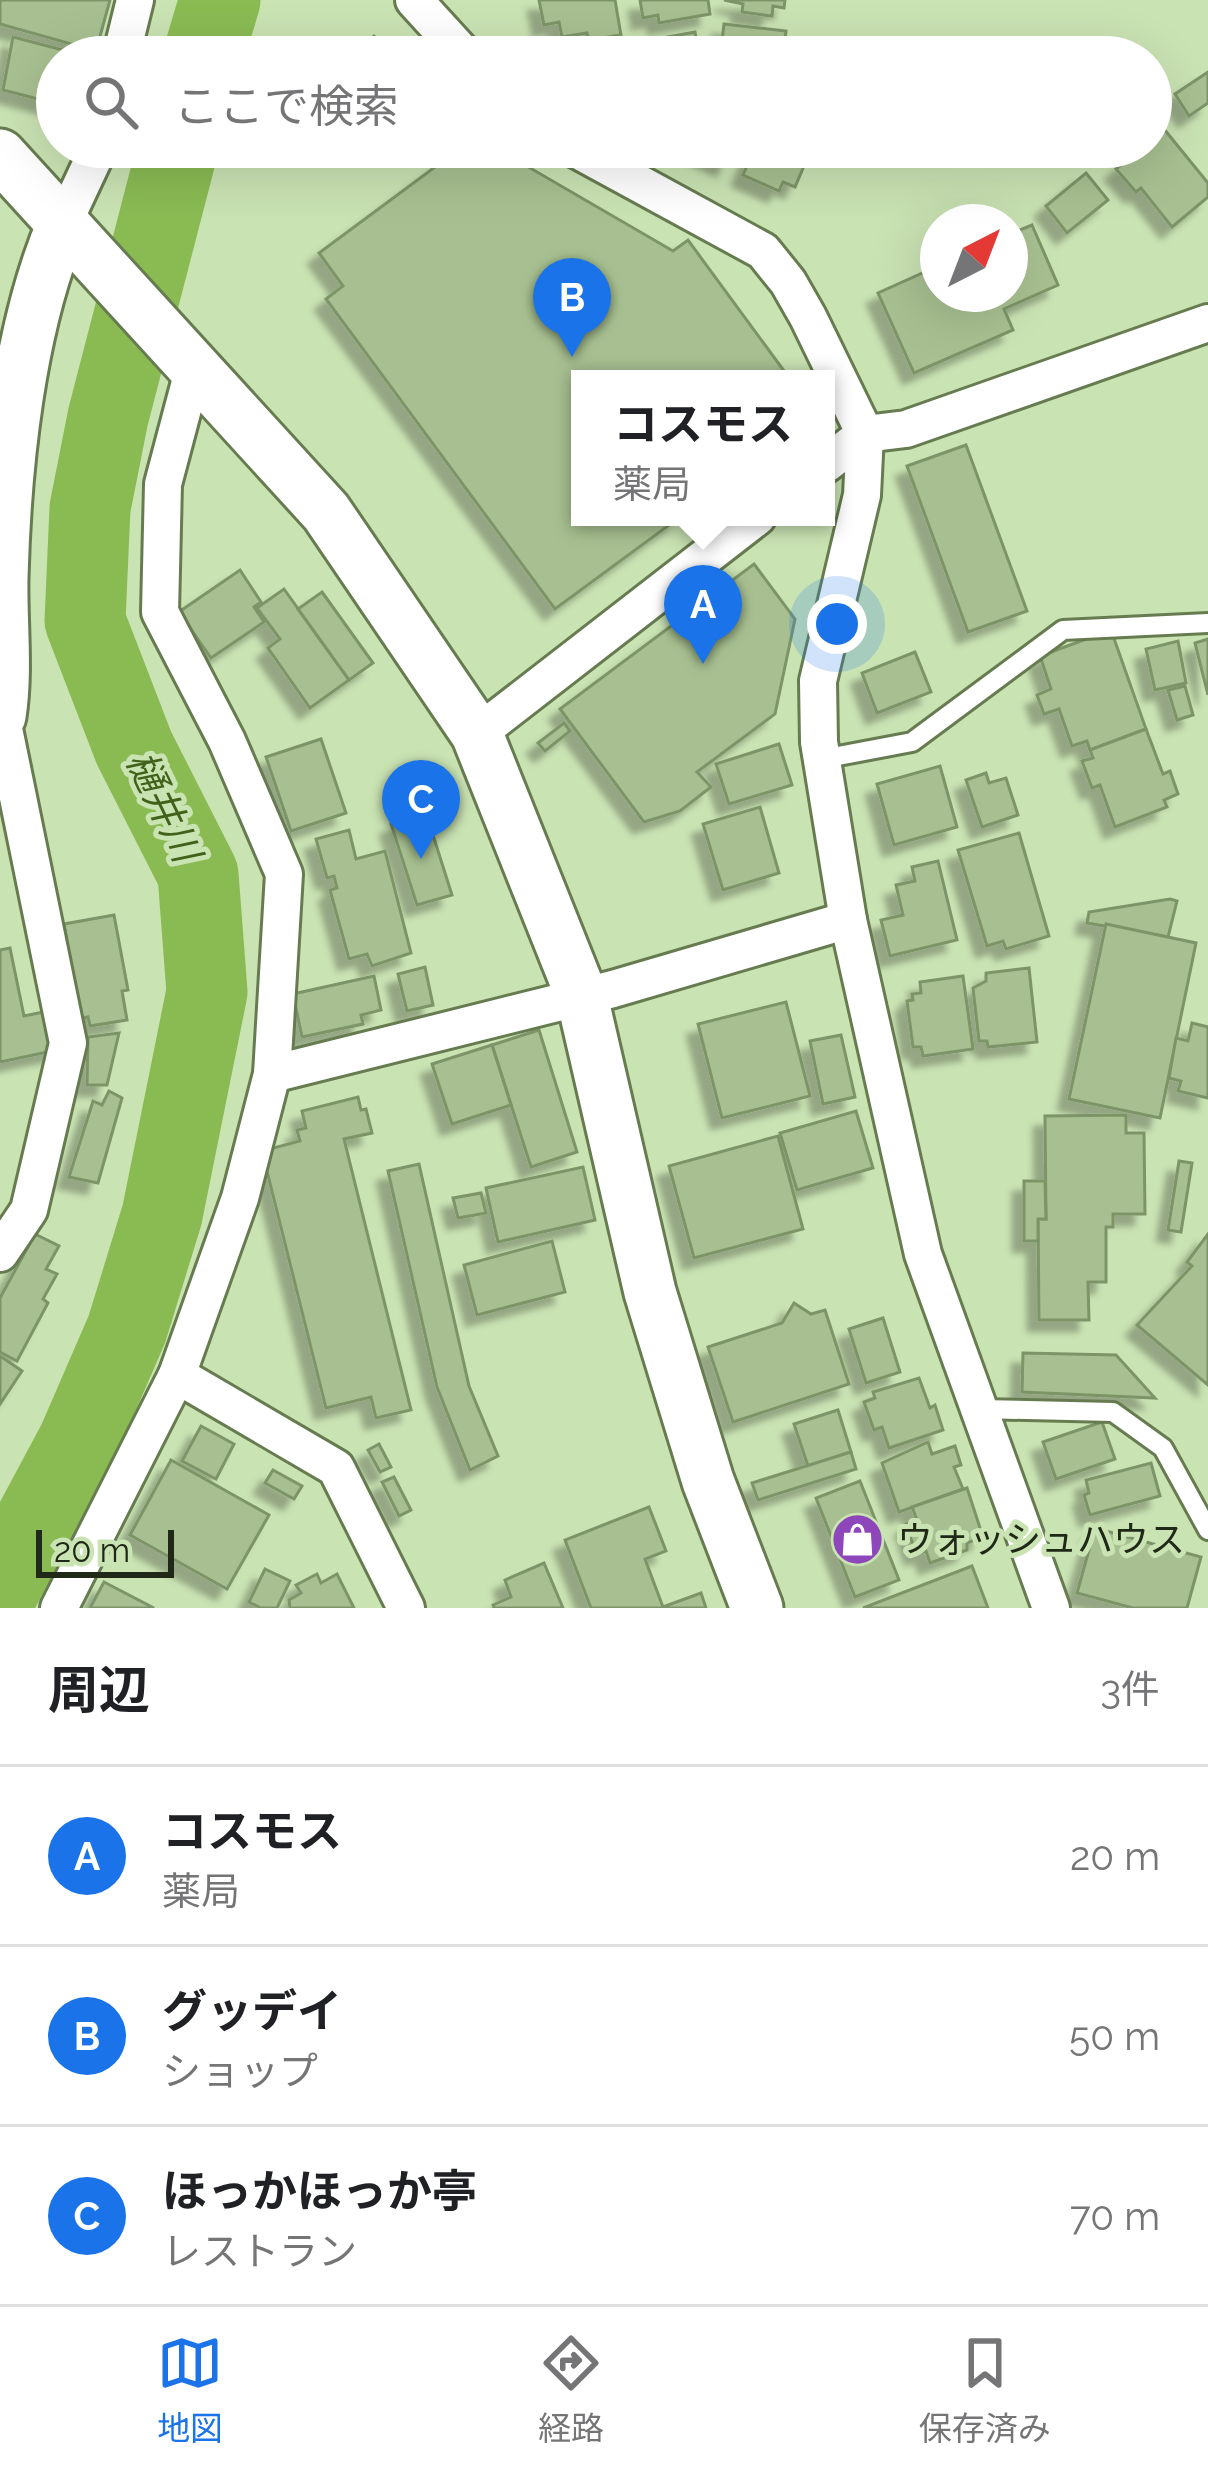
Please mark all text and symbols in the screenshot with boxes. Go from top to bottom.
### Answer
search box [36,36,1172,168]
icon: search [78,69,144,135]
text: ここで検索 [174,80,399,133]
north arrow [920,204,1028,312]
pin: B [533,258,611,357]
popup [571,370,835,526]
text: コスモス [613,398,793,451]
text: 薬局 [613,461,691,507]
pin: A [664,565,742,664]
your location [807,594,867,654]
water label: 樋井川 [118,743,212,872]
pin: C [382,760,460,859]
shop icon: ウォッシュハウス [830,1511,886,1567]
place label: ウォッシュハウス [897,1518,1185,1560]
scale bar [36,1524,174,1577]
text: 20 m [54,1531,130,1570]
text: 周辺 [48,1660,150,1720]
text: 3件 [1100,1666,1160,1712]
text: コスモス [162,1805,342,1858]
text: A [74,1833,100,1879]
text: 20 m [1070,1833,1160,1879]
text: 薬局 [162,1868,240,1914]
text: グッデイ [162,1985,342,2038]
text: B [74,2013,100,2059]
text: 50 m [1069,2013,1160,2059]
text: ショップ [162,2048,318,2094]
text: ほっかほっか亭 [162,2165,477,2218]
text: C [74,2193,100,2239]
text: 70 m [1070,2193,1160,2239]
text: レストラン [162,2228,357,2274]
tab: 地図 [157,2330,223,2450]
tab: 経路 [538,2330,604,2450]
tab: 保存済み [919,2330,1051,2450]

